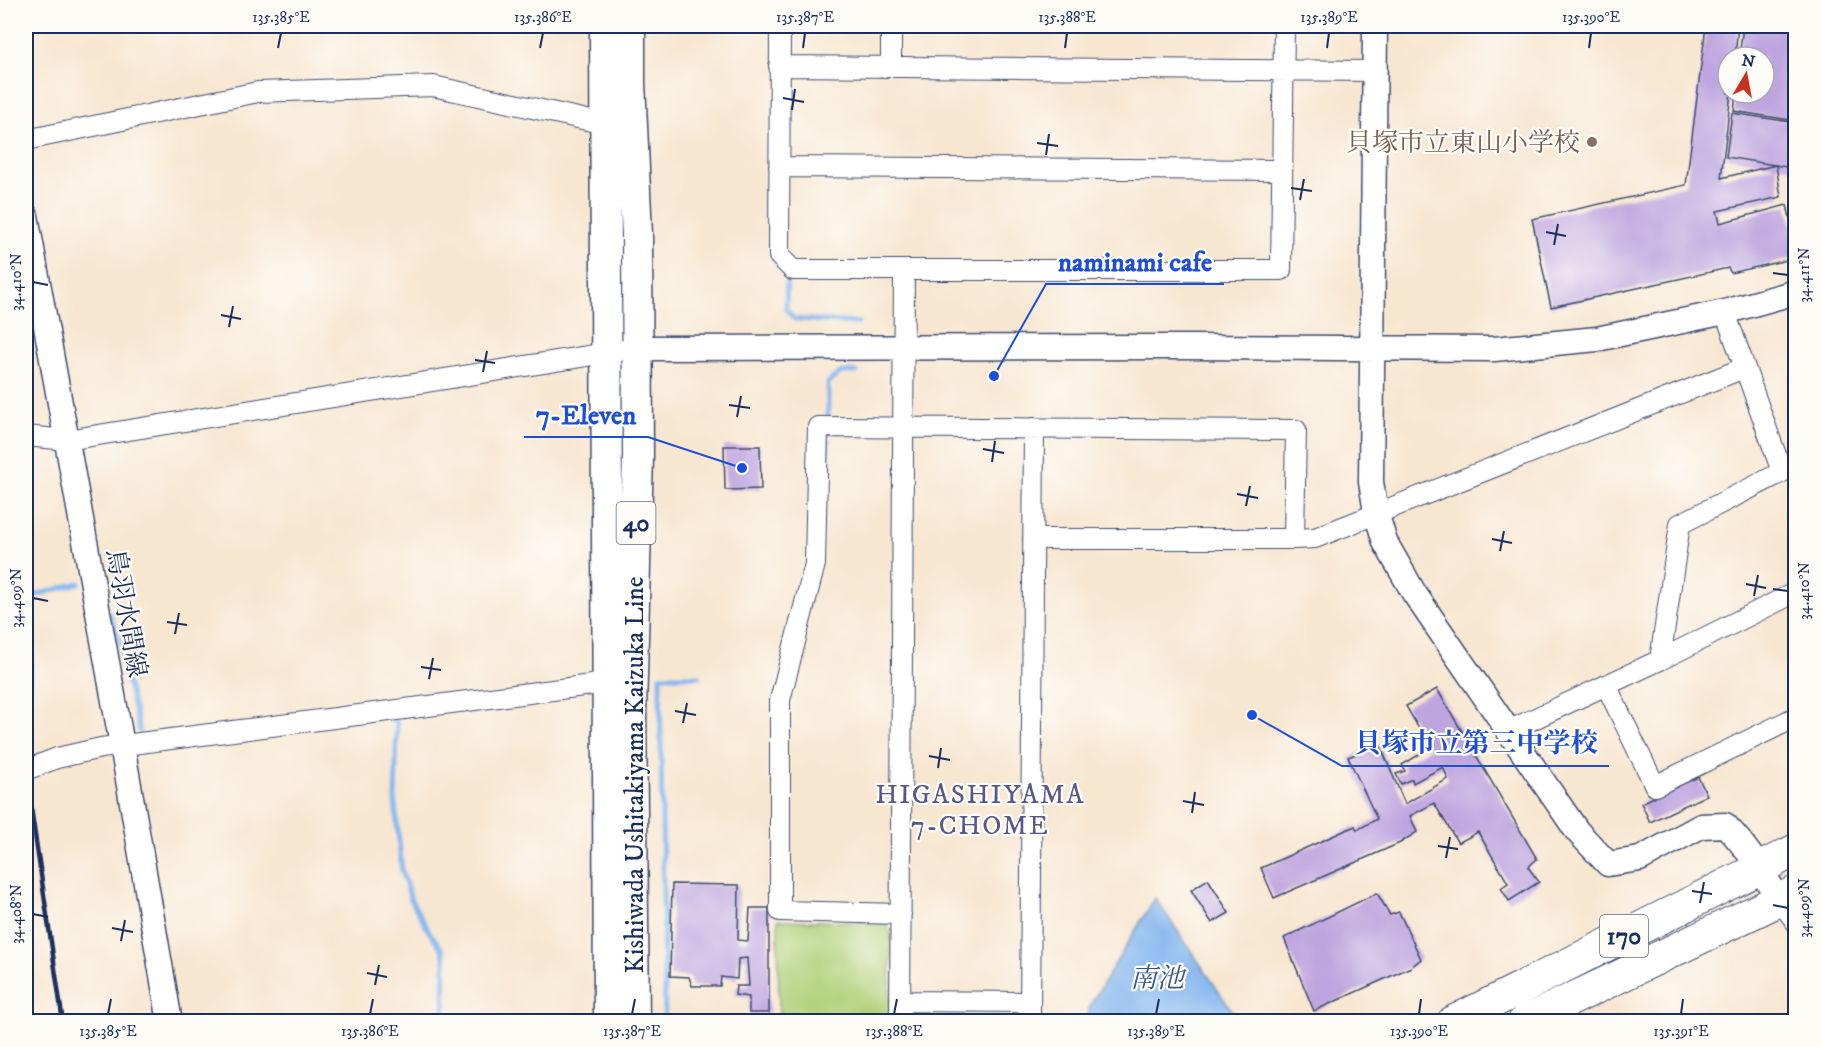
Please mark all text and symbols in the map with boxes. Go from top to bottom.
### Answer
text: 135.385°E [252,8,310,27]
text: 135.386°E [514,8,572,27]
text: 135.387°E [776,8,834,27]
text: 135.388°E [1038,8,1096,27]
text: 135.389°E [1300,8,1358,27]
text: 135.390°E [1562,8,1620,27]
north arrow [1716,45,1776,105]
text: N [1740,50,1757,72]
place label: 貝塚市立東山小学校 [1346,127,1580,160]
marker: 貝塚市立東山小学校 [1585,135,1599,149]
callout: naminami cafe [1046,239,1224,284]
text: naminami cafe [1058,246,1212,280]
text: 34.411°N [1795,247,1814,303]
text: 34.410°N [7,253,26,311]
callout: 7-Eleven [524,392,648,437]
text: 7-Eleven [536,399,637,433]
road number: 40 [616,502,656,544]
street label: 鳥羽水間線 [98,546,153,680]
text: 34.410°N [1795,562,1814,620]
text: 34.409°N [7,568,26,628]
street label: Kishiwada Ushitakiyama Kaizuka Line [619,576,652,974]
callout: 貝塚市立第三中学校 [1342,721,1609,766]
text: 貝塚市立第三中学校 [1355,727,1598,761]
district label: HIGASHIYAMA 7-CHOME [875,778,1085,843]
text: 34.409°N [1795,878,1814,938]
text: 34.408°N [7,884,26,944]
road number: 170 [1600,915,1648,957]
water label: 南池 [1130,962,1187,996]
text: 135.385°E [79,1022,137,1041]
text: 135.386°E [341,1022,399,1041]
text: 135.387°E [603,1022,661,1041]
text: 135.388°E [865,1022,923,1041]
text: 135.389°E [1127,1022,1185,1041]
text: 135.390°E [1390,1022,1448,1041]
text: 135.391°E [1653,1022,1709,1041]

